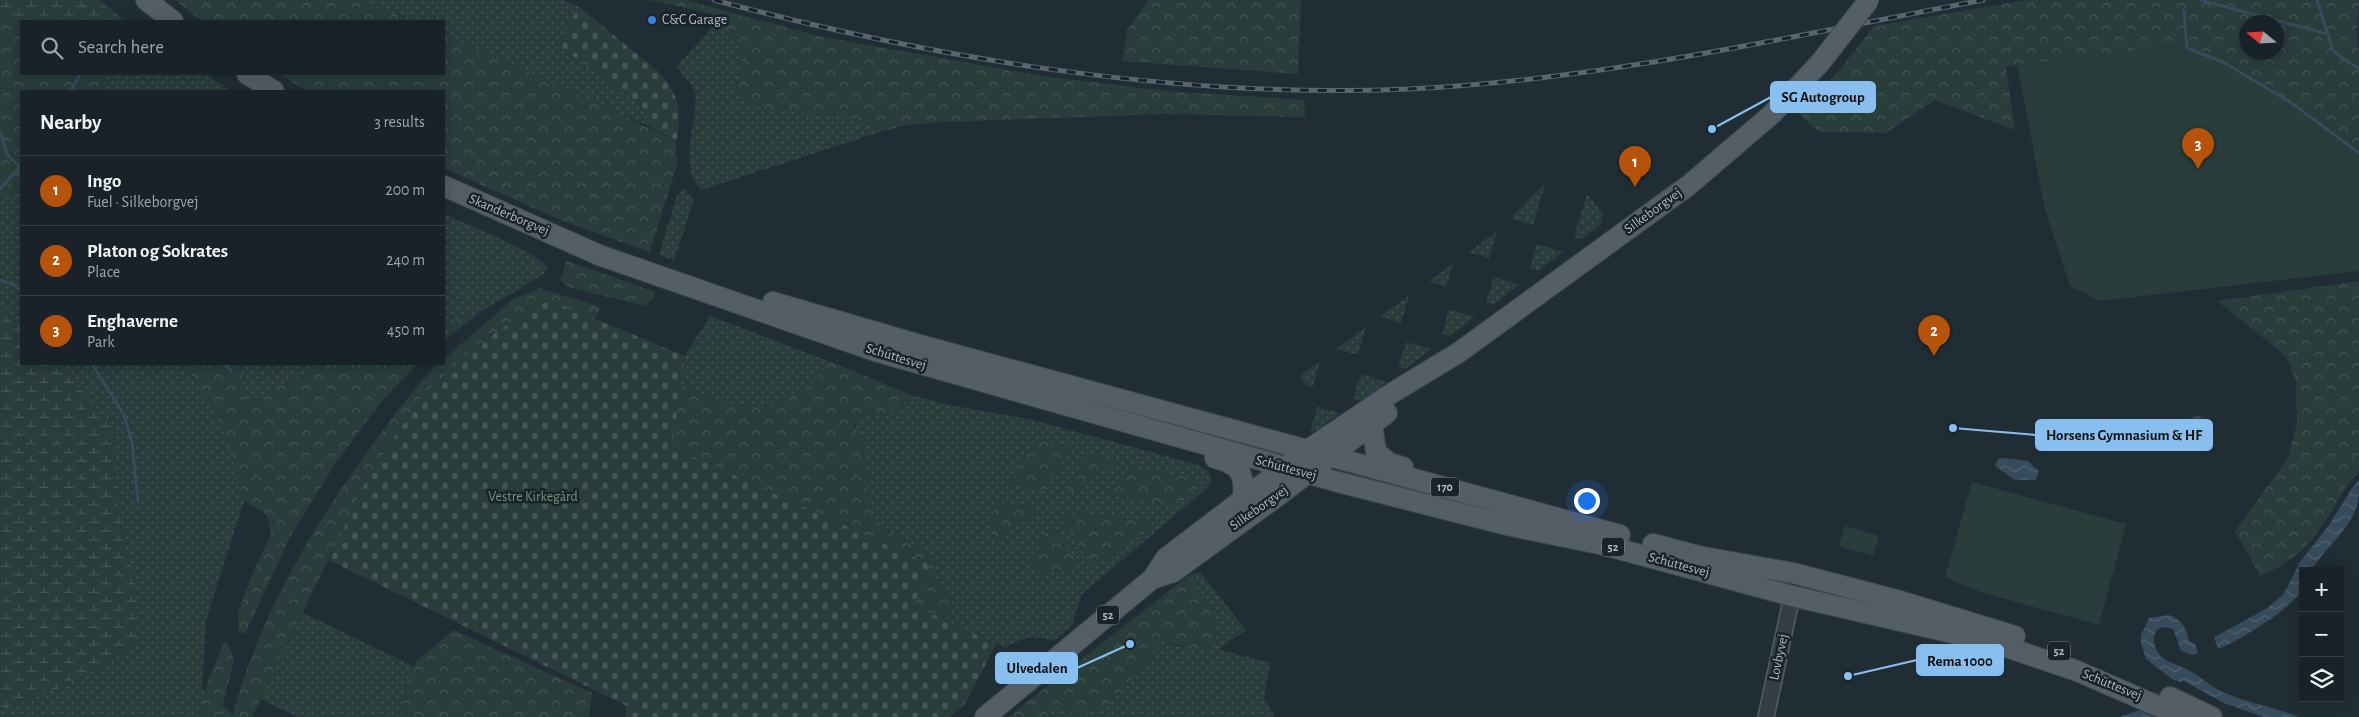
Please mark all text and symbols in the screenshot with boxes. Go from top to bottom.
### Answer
place label: C&C Garage [662,13,727,27]
marker: C&C Garage [646,14,658,26]
north arrow [2239,15,2284,60]
search box [20,20,445,75]
icon: search [38,34,66,62]
text: Search here [78,38,164,57]
callout: SG Autogroup [1771,82,1875,112]
text: SG Autogroup [1781,90,1865,105]
text: Nearby [40,112,101,133]
text: 3 results [374,114,425,130]
pin: 3 [2182,128,2214,169]
pin: 1 [1619,146,1651,187]
text: Ingo [87,172,121,191]
text: 1 [53,182,59,198]
text: 200 m [385,182,425,198]
street label: Silkeborgvej [1622,186,1684,236]
street label: Skanderborgvej [467,192,551,238]
text: Fuel · Silkeborgvej [87,194,198,210]
text: Platon og Sokrates [87,242,228,261]
text: 2 [52,252,60,268]
text: 240 m [386,252,425,268]
text: Place [87,264,120,280]
text: Enghaverne [87,312,178,331]
pin: 2 [1918,315,1950,356]
text: 3 [53,322,59,338]
text: 450 m [387,322,425,338]
text: Park [87,334,115,350]
street label: Schüttesvej [864,341,928,373]
callout: Horsens Gymnasium & HF [2036,420,2212,450]
text: Horsens Gymnasium & HF [2046,428,2203,443]
street label: Schüttesvej [1254,453,1318,483]
road number: 170 [1431,478,1459,497]
street label: Silkeborgvej [1227,483,1291,533]
your location [1574,488,1600,514]
park label: Vestre Kirkegård [488,490,578,504]
road number: 52 [1602,538,1624,556]
street label: Schüttesvej [1647,550,1711,580]
map controls [2299,567,2344,702]
button: + [2299,567,2344,612]
road number: 52 [1097,606,1119,624]
button: − [2299,612,2344,657]
street label: Lovbyvej [1767,633,1791,681]
road number: 52 [2048,641,2070,660]
callout: Rema 1000 [1917,645,2003,675]
callout: Ulvedalen [996,653,1077,683]
text: Rema 1000 [1927,654,1993,669]
button: layers [2299,657,2344,702]
text: Ulvedalen [1006,661,1068,676]
street label: Schüttesvej [2080,667,2144,703]

